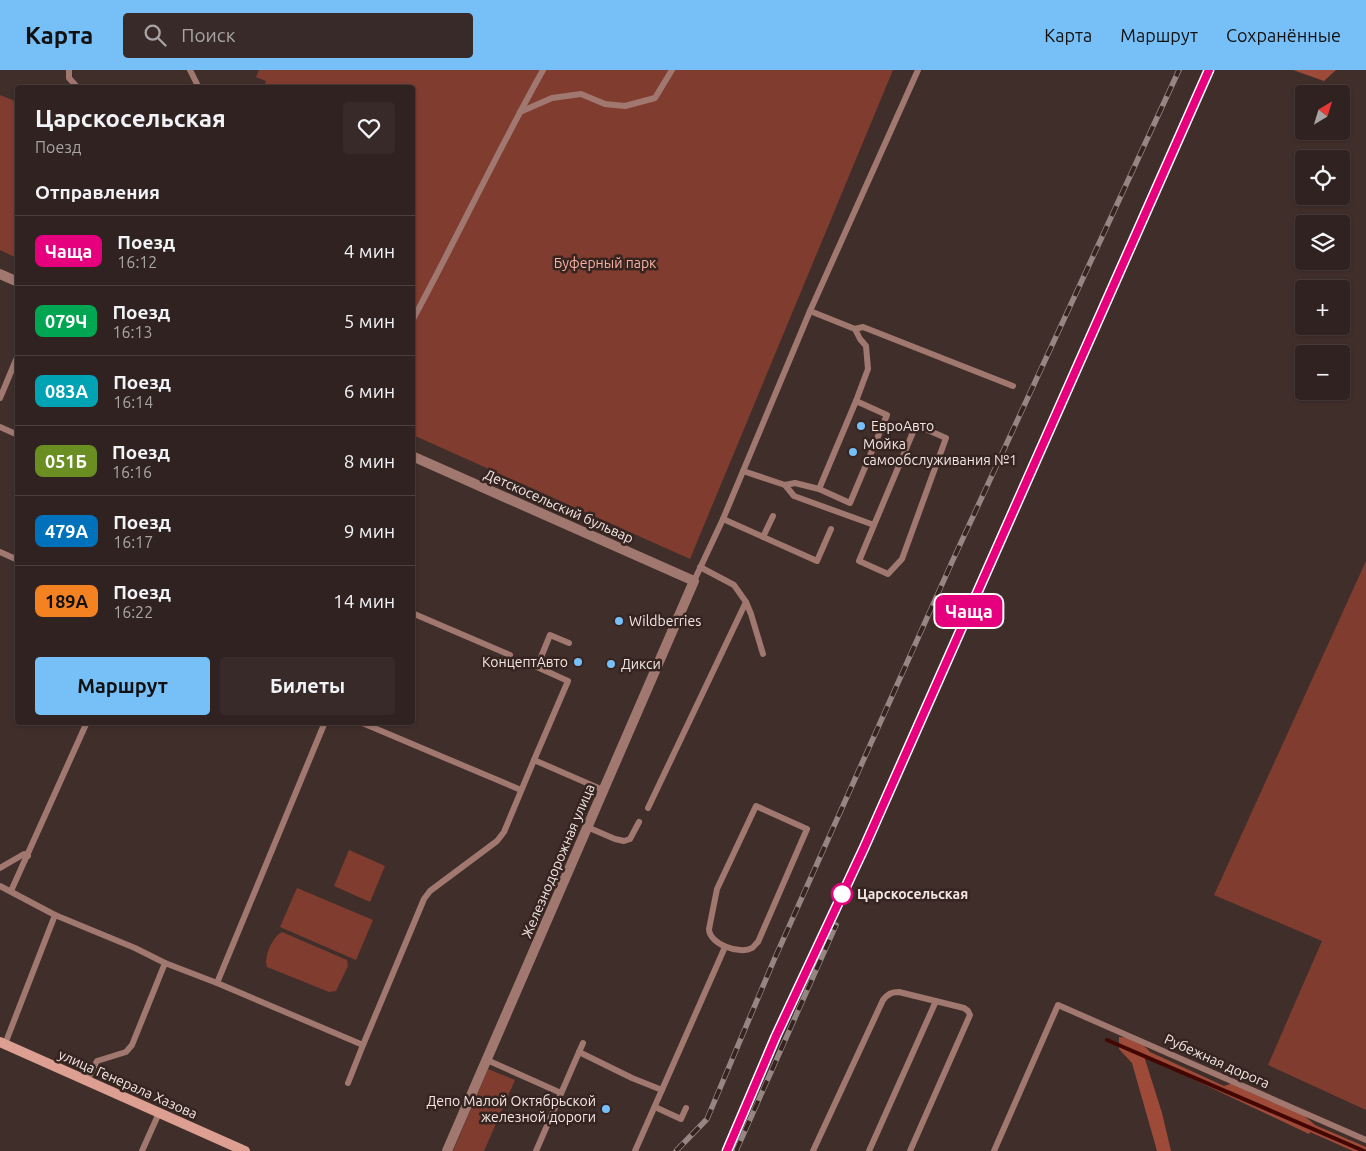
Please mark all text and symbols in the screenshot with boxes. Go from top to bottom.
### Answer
search box [123,13,473,58]
icon: search [141,21,169,49]
text: Карта [25,22,93,49]
text: Поиск [181,24,235,46]
text: Карта [1044,25,1092,45]
text: Маршрут [1120,25,1198,45]
text: Сохранённые [1226,25,1341,45]
north arrow [1295,85,1350,140]
map controls [1295,85,1350,400]
button: heart [343,102,395,154]
text: Царскосельская [35,105,226,132]
text: Поезд [35,138,81,156]
button: locate [1295,150,1350,205]
text: Отправления [35,181,160,203]
button: layers [1295,215,1350,270]
text: Поезд [117,231,175,253]
text: 4 мин [344,240,395,262]
text: Чаща [45,241,92,261]
text: 16:12 [117,253,157,271]
park label: Буферный парк [554,255,656,271]
button: + [1295,280,1350,335]
text: Поезд [112,301,170,323]
text: 5 мин [344,310,395,332]
text: 079Ч [45,311,87,331]
text: 16:13 [112,323,152,341]
button: − [1295,345,1350,400]
text: Поезд [113,371,171,393]
text: 6 мин [344,380,395,402]
text: 083А [45,381,88,401]
text: 16:14 [113,393,153,411]
place label: ЕвроАвто [871,418,934,434]
marker: ЕвроАвто [855,420,867,432]
place label: Мойка самообслуживания №1 [863,436,1017,468]
text: Поезд [112,441,170,463]
marker: Мойка самообслуживания №1 [847,446,859,458]
text: 8 мин [344,450,395,472]
text: 051Б [45,451,87,471]
text: 16:16 [112,463,152,481]
street label: Детскосельский бульвар [482,466,636,546]
text: Поезд [113,511,171,533]
text: 9 мин [344,520,395,542]
text: 479А [45,521,88,541]
text: 16:17 [113,533,153,551]
text: Поезд [113,581,171,603]
text: 14 мин [333,590,395,612]
text: 189А [45,591,88,611]
line badge: Чаща [934,595,1004,627]
text: Чаща [945,601,993,621]
text: 16:22 [113,603,153,621]
place label: Wildberries [629,613,701,629]
marker: Wildberries [613,615,625,627]
place label: КонцептАвто [482,654,568,670]
marker: КонцептАвто [572,656,584,668]
place label: Дикси [621,656,661,672]
button: Маршрут [35,657,210,715]
button: Билеты [220,657,395,715]
marker: Дикси [605,658,617,670]
street label: Железнодорожная улица [518,781,598,941]
marker: Царскосельская [831,883,853,905]
place label: Царскосельская [857,886,968,902]
street label: Рубежная дорога [1162,1031,1272,1091]
street label: улица Генерала Хазова [56,1046,200,1122]
place label: Депо Малой Октябрьской железной дороги [426,1093,596,1125]
marker: Депо Малой Октябрьской железной дороги [600,1103,612,1115]

